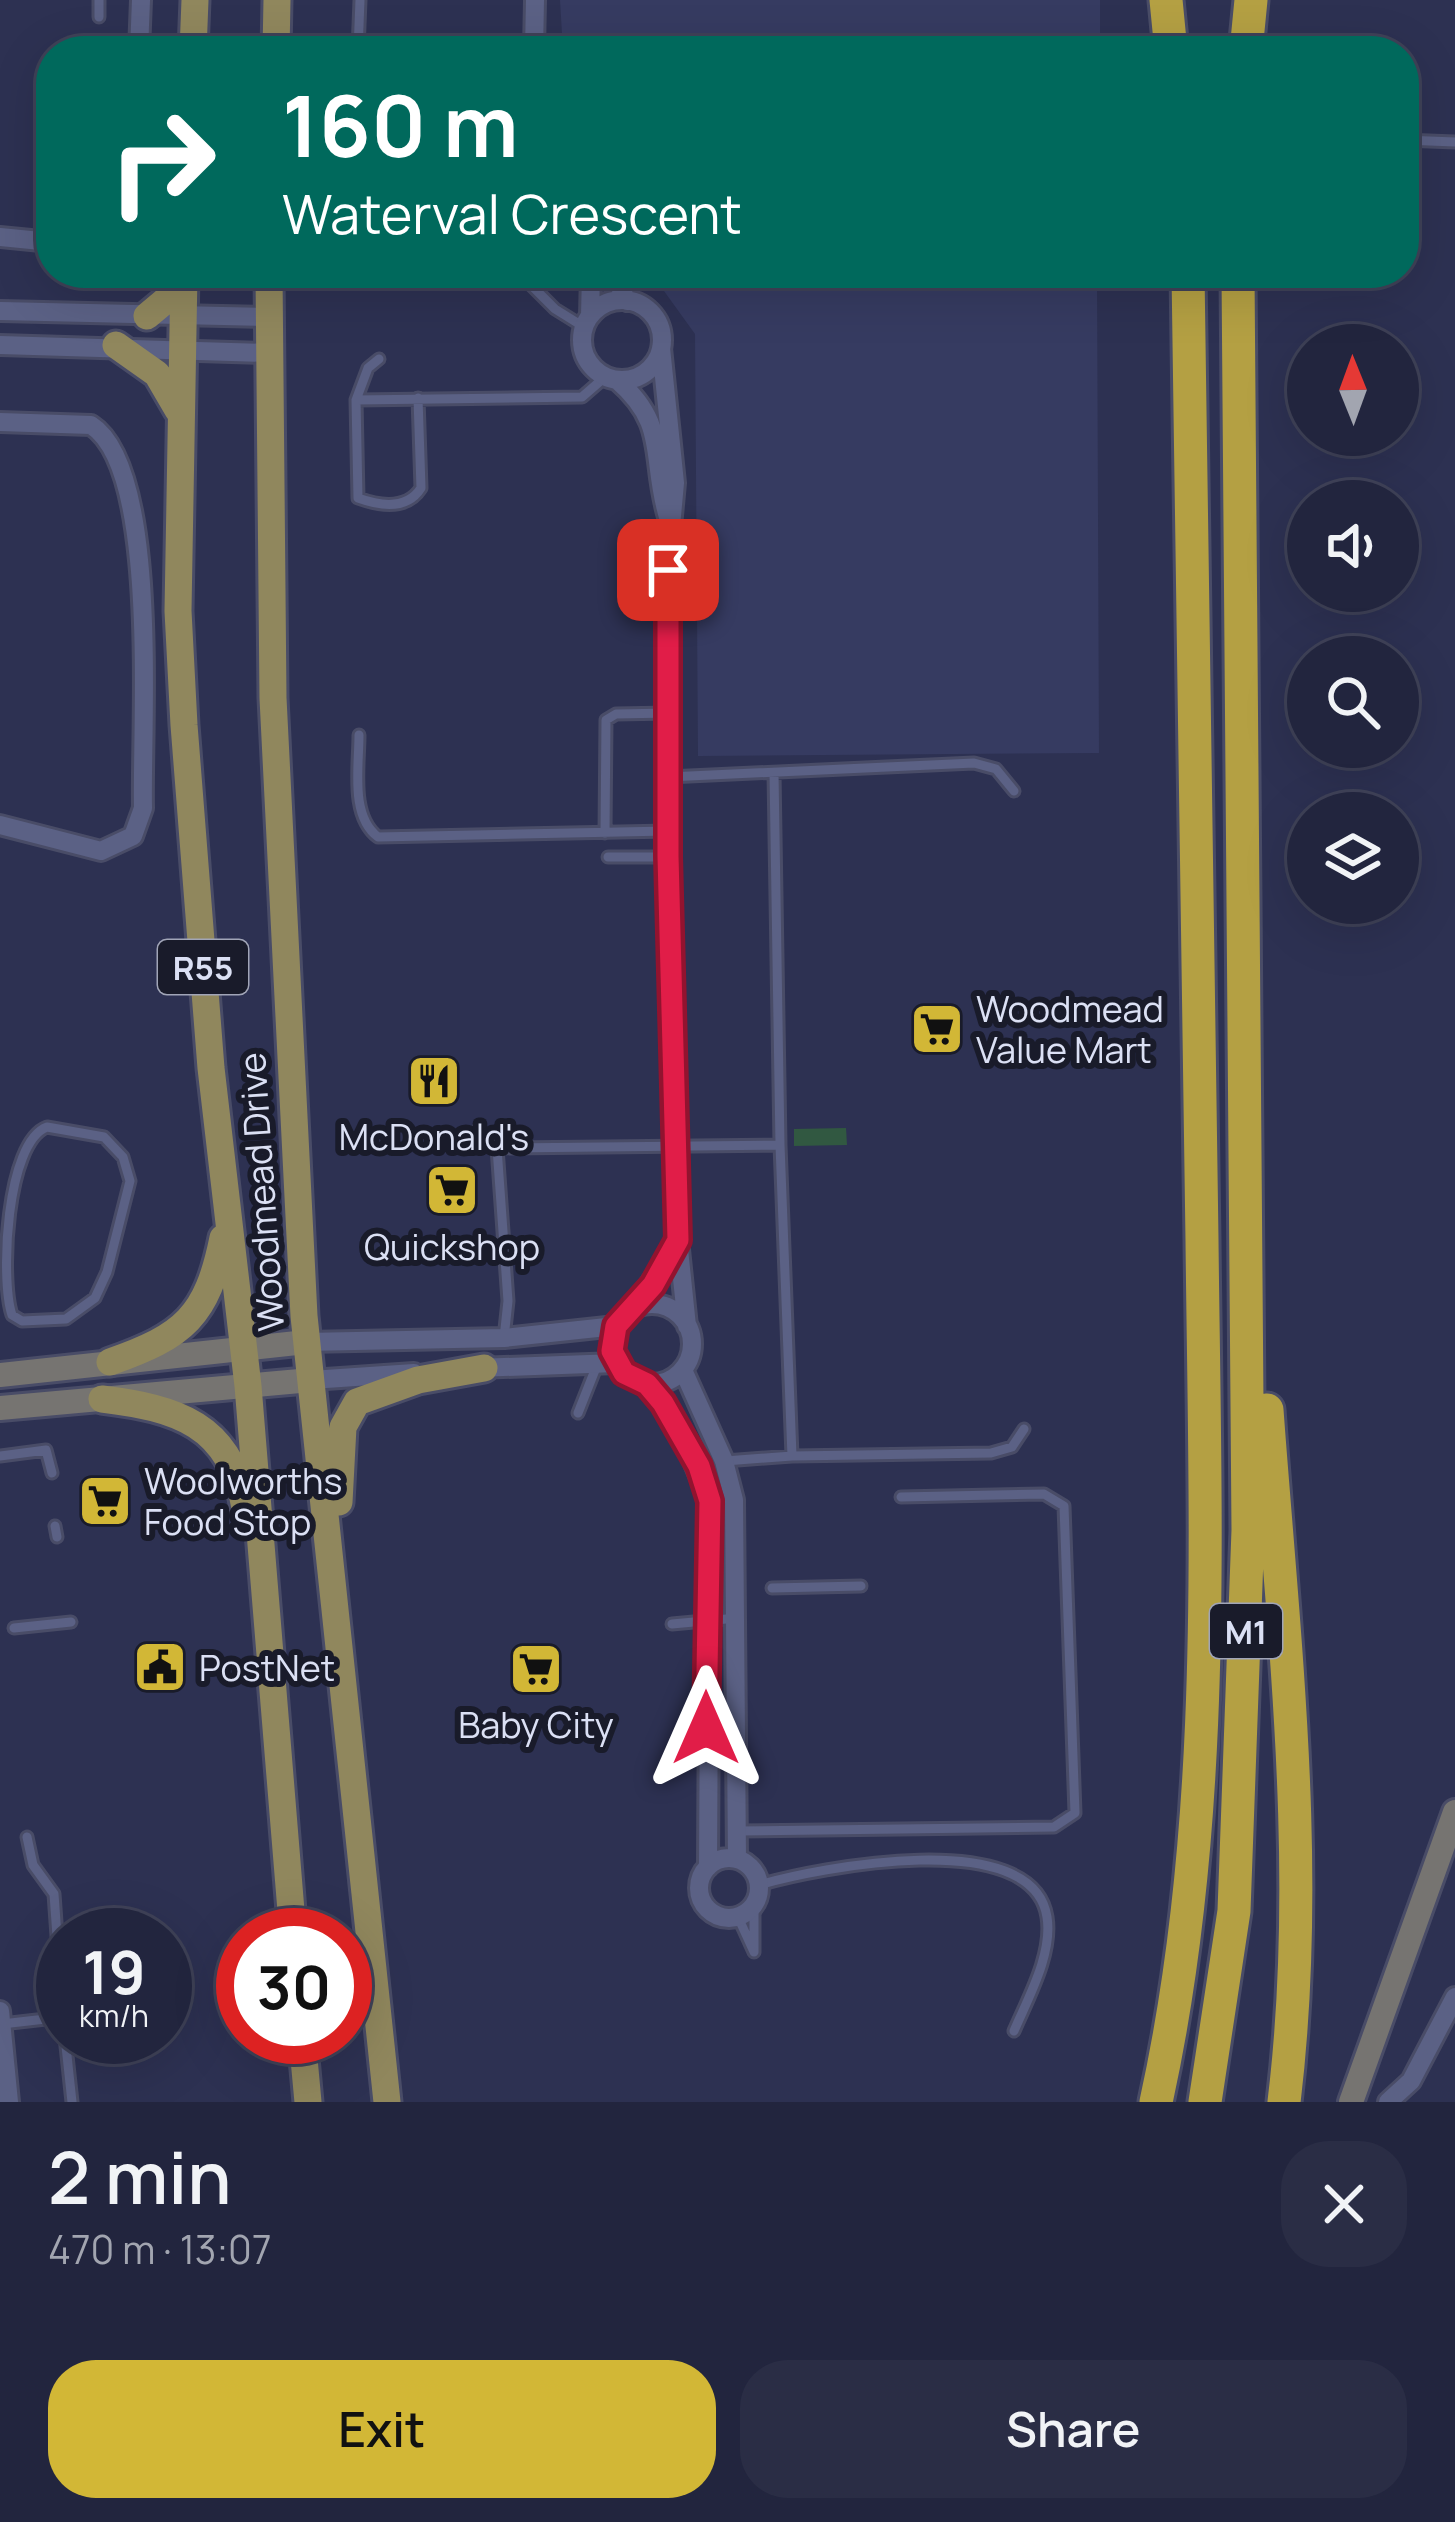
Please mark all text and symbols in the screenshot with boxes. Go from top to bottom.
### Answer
text: 160 m [282,67,519,182]
icon: right [84,84,240,240]
text: Waterval Crescent [282,176,742,250]
north arrow [1287,324,1419,456]
map controls [1287,324,1419,924]
button: sound [1287,480,1419,612]
pin [617,519,719,621]
icon: arrive [635,537,701,603]
button: search [1287,636,1419,768]
button: layers [1287,792,1419,924]
road number: R55 [158,940,248,994]
place label: Woodmead Value Mart [976,984,1164,1074]
supermarket icon: Woodmead Value Mart [909,1001,965,1057]
street label: Woodmead Drive [227,1051,295,1333]
restaurant icon: McDonald's [406,1053,462,1109]
place label: McDonald's [339,1112,529,1161]
supermarket icon: Quickshop [424,1162,480,1218]
place label: Quickshop [364,1222,540,1271]
place label: Woolworths Food Stop [144,1456,342,1546]
supermarket icon: Woolworths Food Stop [77,1473,133,1529]
road number: M1 [1210,1604,1282,1658]
public building icon: PostNet [132,1639,188,1695]
supermarket icon: Baby City [508,1641,564,1697]
place label: PostNet [199,1643,335,1692]
position arrow [643,1665,769,1791]
place label: Baby City [458,1700,614,1749]
speed limit sign: 30 [216,1908,372,2064]
text: 19 [82,1930,146,2012]
text: km/h [79,1995,149,2036]
text: 2 min [48,2127,232,2226]
button: close [1281,2141,1407,2267]
text: 470 m · 13:07 [48,2222,271,2276]
button: Exit [48,2360,716,2498]
button: Share [740,2360,1407,2498]

